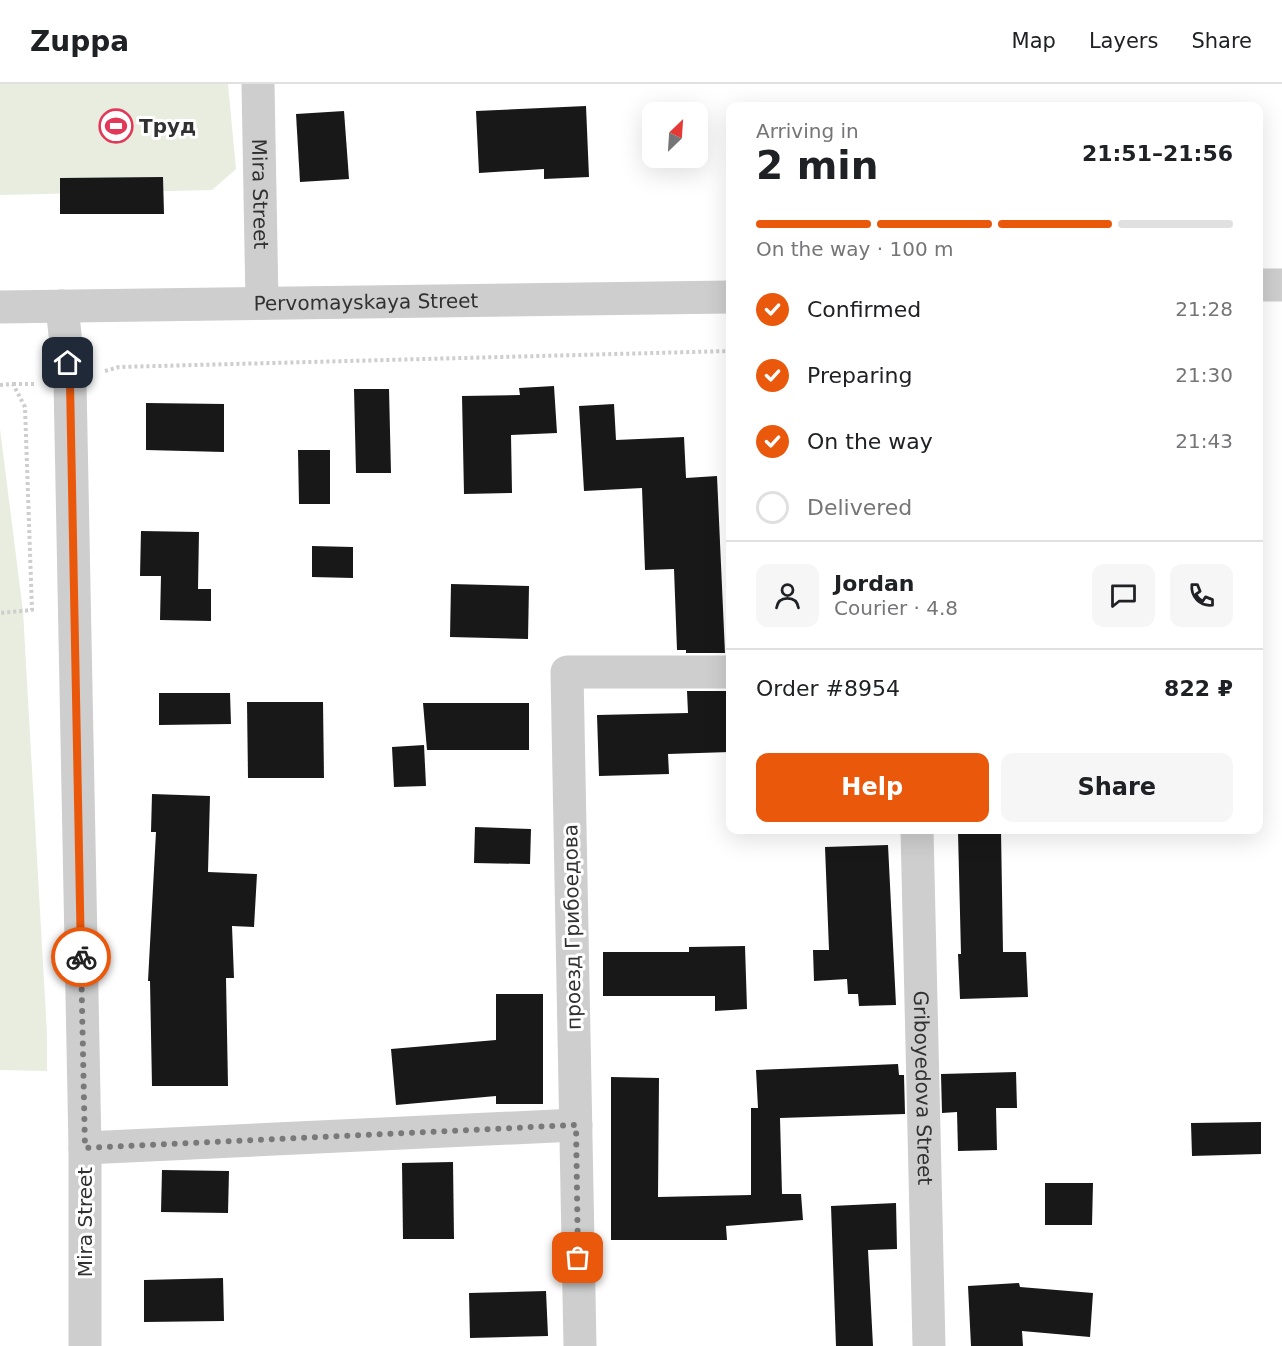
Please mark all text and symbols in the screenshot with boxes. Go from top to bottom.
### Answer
text: Zuppa [30,25,129,58]
text: Map [1012,29,1056,53]
text: Layers [1089,29,1158,53]
text: Share [1191,29,1252,53]
north arrow [642,102,708,168]
map controls [642,102,708,168]
sports icon: Труд [98,108,134,144]
place label: Труд [139,114,196,138]
text: Arriving in [756,119,859,143]
street label: Mira Street [247,139,273,250]
text: 21:51–21:56 [1082,141,1233,166]
text: 2 min [756,143,878,188]
text: On the way · 100 m [756,237,954,261]
street label: Pervomayskaya Street [253,288,479,316]
icon: check [756,293,789,326]
text: Confirmed [807,297,921,322]
text: 21:28 [1175,297,1233,321]
pin [42,337,93,388]
icon: home [51,346,84,379]
icon: check [756,359,789,392]
text: Preparing [807,363,913,388]
text: 21:30 [1175,363,1233,387]
icon: check [756,425,789,458]
text: On the way [807,429,933,454]
text: 21:43 [1175,429,1233,453]
text: Delivered [807,495,912,520]
button: person [756,564,819,627]
button: chat [1092,564,1155,627]
button: phone [1170,564,1233,627]
text: Jordan [834,571,914,596]
text: Courier · 4.8 [834,596,958,620]
text: Order #8954 [756,676,900,701]
text: 822 ₽ [1164,676,1233,701]
button: Help [756,753,989,822]
button: Share [1001,753,1233,822]
street label: проезд Грибоедова [558,824,586,1030]
courier [51,927,111,987]
icon: bike [65,941,98,974]
street label: Griboyedova Street [909,990,937,1186]
street label: Mira Street [73,1167,97,1277]
pin [552,1232,603,1283]
icon: bag [561,1241,594,1274]

